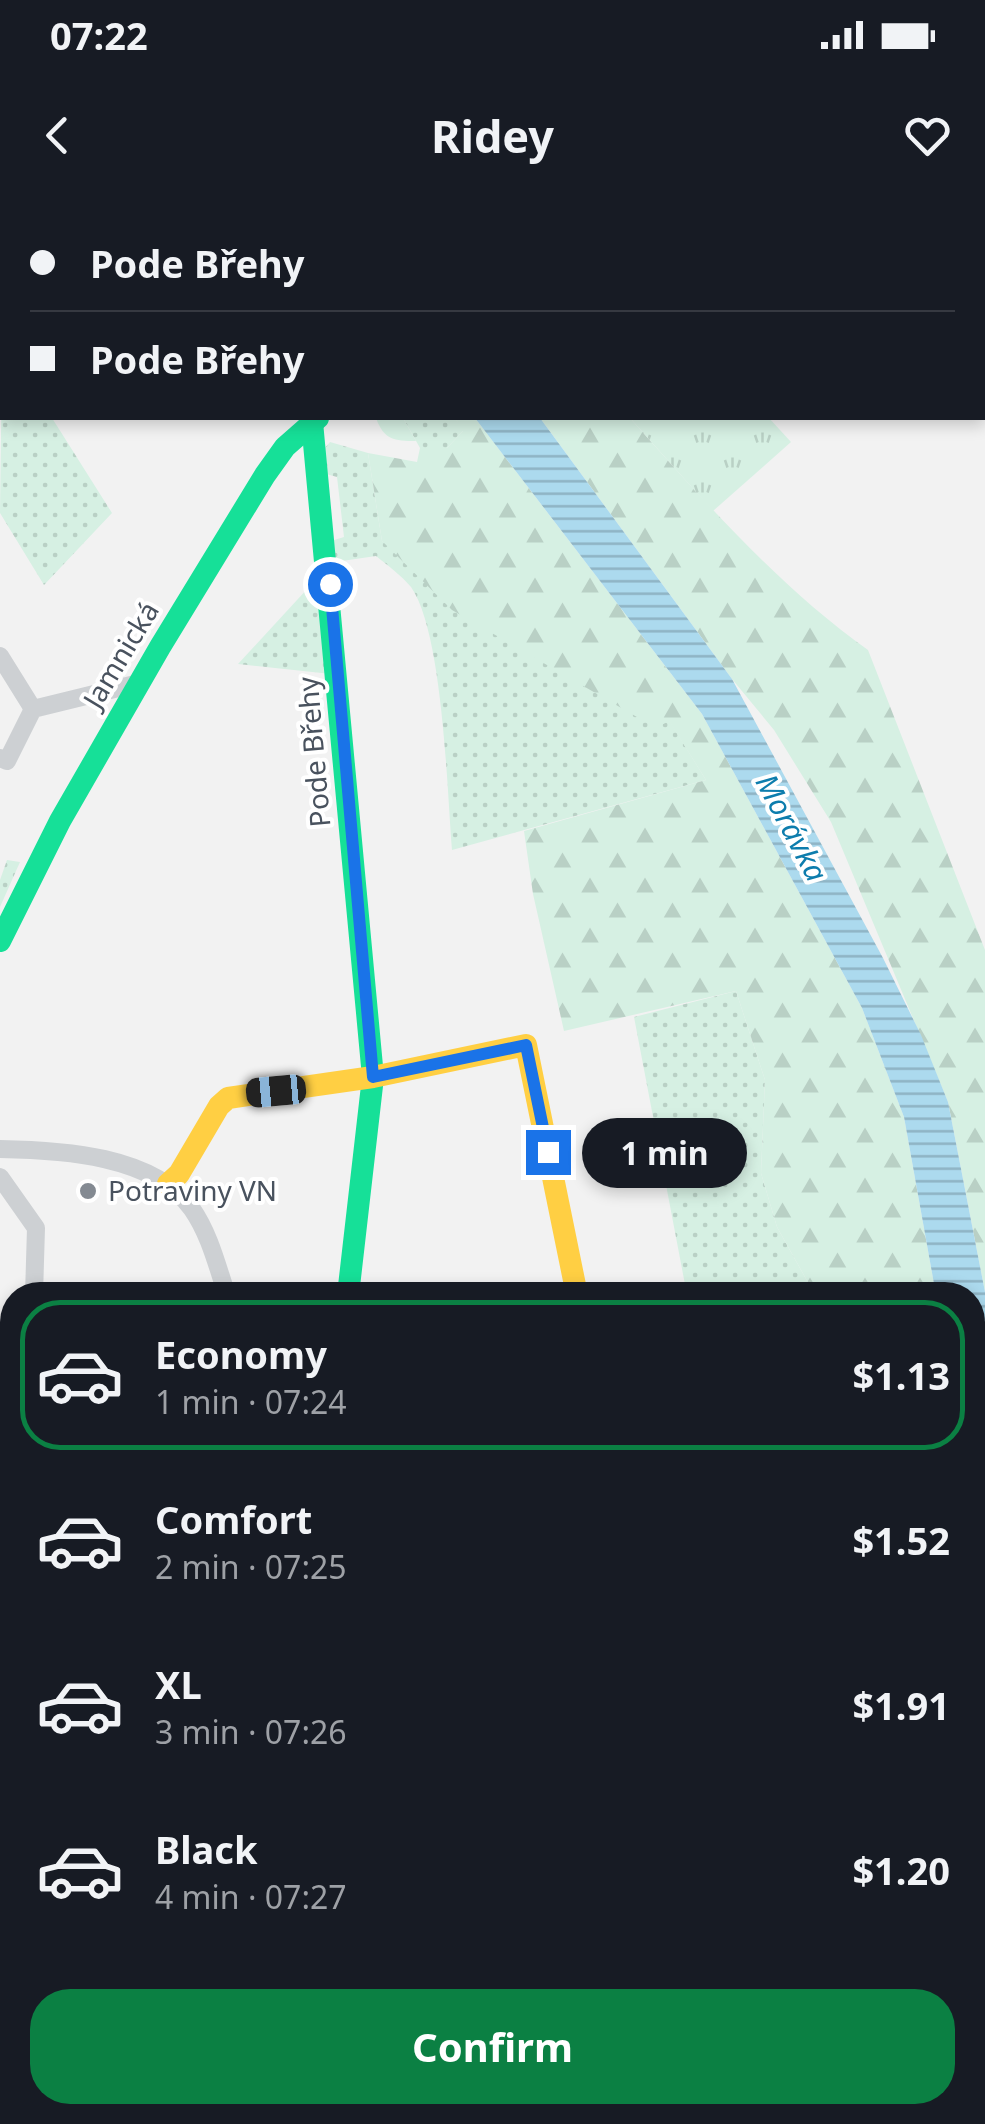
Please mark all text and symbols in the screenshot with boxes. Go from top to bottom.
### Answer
text: 07:22 [50,9,148,61]
text: Ridey [431,105,554,166]
icon: back [30,108,85,163]
icon: heart [900,108,955,163]
text: Pode Břehy [90,237,305,289]
text: Pode Břehy [90,333,305,385]
route start [308,562,353,607]
street label: Jamnická [72,594,167,717]
street label: Pode Břehy [287,675,339,829]
water label: Morávka [747,766,838,888]
car [245,1073,307,1109]
callout: 1 min [583,1117,748,1187]
route end [526,1130,571,1175]
text: 1 min [620,1131,709,1174]
place label: Potraviny VN [108,1171,277,1209]
marker: Potraviny VN [77,1180,99,1202]
text: Economy [155,1328,327,1380]
icon: car [35,1330,125,1420]
text: $1.13 [852,1349,950,1401]
text: 1 min · 07:24 [155,1380,347,1423]
text: Comfort [155,1493,312,1545]
icon: car [35,1495,125,1585]
text: $1.52 [852,1514,950,1566]
text: 2 min · 07:25 [155,1545,347,1588]
text: XL [155,1658,202,1710]
icon: car [35,1660,125,1750]
text: $1.91 [852,1679,950,1731]
text: 3 min · 07:26 [155,1710,347,1753]
text: Black [155,1823,258,1875]
icon: car [35,1825,125,1915]
text: $1.20 [852,1844,950,1896]
text: 4 min · 07:27 [155,1875,347,1918]
button: Confirm [30,1989,955,2104]

